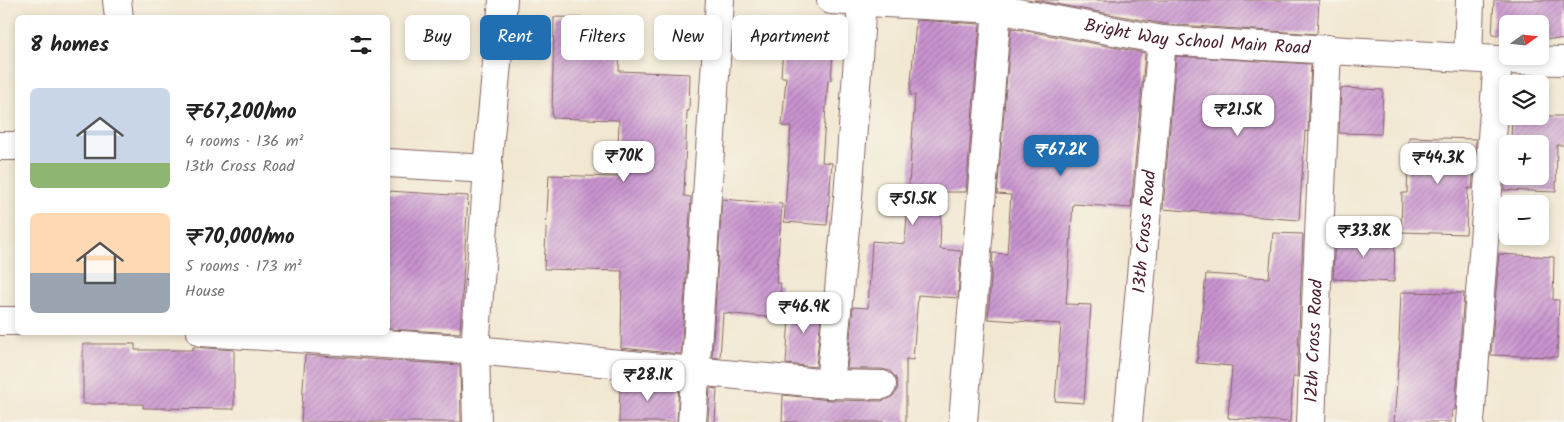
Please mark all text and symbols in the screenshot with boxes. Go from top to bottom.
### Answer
street label: Bright Way School Main Road [1082,11,1312,63]
chip: Buy [405,15,470,60]
chip: Rent [480,15,551,60]
chip: Filters [561,15,644,60]
chip: New [654,15,722,60]
chip: Apartment [732,15,848,60]
north arrow [1499,15,1549,65]
map controls [1499,15,1549,245]
text: 8 homes [30,29,109,62]
icon: filters [347,31,375,59]
button: layers [1499,75,1549,125]
pin: ₹21.5K [1197,94,1279,137]
text: ₹67,200/mo [185,96,297,129]
text: ₹21.5K [1213,98,1263,123]
icon: home [70,108,130,168]
text: 4 rooms · 136 m² [185,129,303,154]
pin: ₹67.2K [1020,134,1102,177]
button: + [1499,135,1549,185]
text: ₹67.2K [1035,138,1087,163]
pin: ₹70K [594,140,654,183]
pin: ₹44.3K [1397,142,1479,185]
text: ₹70K [604,144,644,169]
text: ₹44.3K [1411,146,1465,171]
text: 13th Cross Road [185,154,295,179]
street label: 13th Cross Road [1125,168,1165,294]
pin: ₹51.5K [872,184,954,226]
text: ₹51.5K [889,187,937,212]
button: − [1499,195,1549,245]
pin: ₹33.8K [1323,216,1405,258]
text: ₹33.8K [1337,219,1391,244]
text: ₹70,000/mo [185,221,294,254]
icon: home [70,233,130,293]
text: 5 rooms · 173 m² [185,254,302,279]
street label: 12th Cross Road [1297,278,1332,403]
text: House [185,279,225,304]
pin: ₹46.9K [763,292,845,334]
text: ₹46.9K [778,295,830,320]
pin: ₹28.1K [607,360,689,402]
text: ₹28.1K [623,363,673,388]

